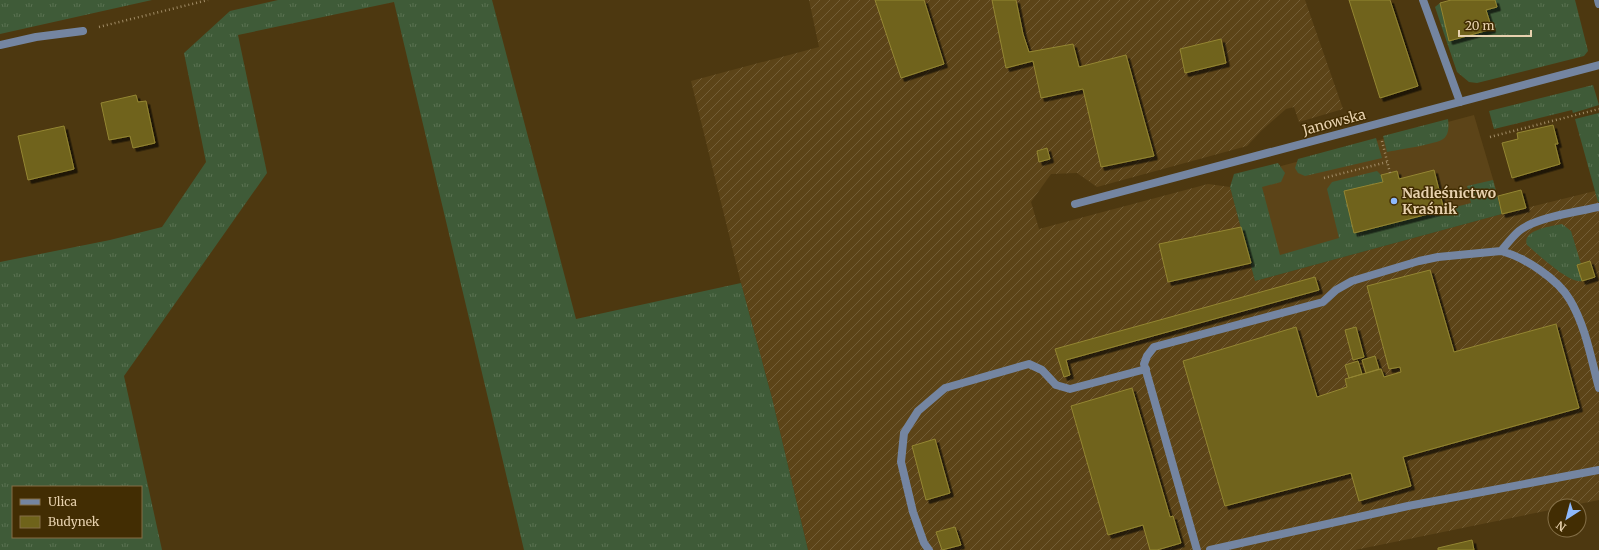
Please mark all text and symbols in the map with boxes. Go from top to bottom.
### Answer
scale bar [1459,12,1531,38]
text: 20 m [1465,18,1494,33]
street label: Janowska [1299,105,1368,139]
place label: Nadleśnictwo Kraśnik [1402,184,1496,218]
marker: Nadleśnictwo Kraśnik [1389,196,1399,206]
legend [12,486,142,538]
text: Ulica [48,494,77,509]
north arrow [1547,498,1587,538]
text: Budynek [48,514,100,529]
text: N [1553,518,1569,534]

